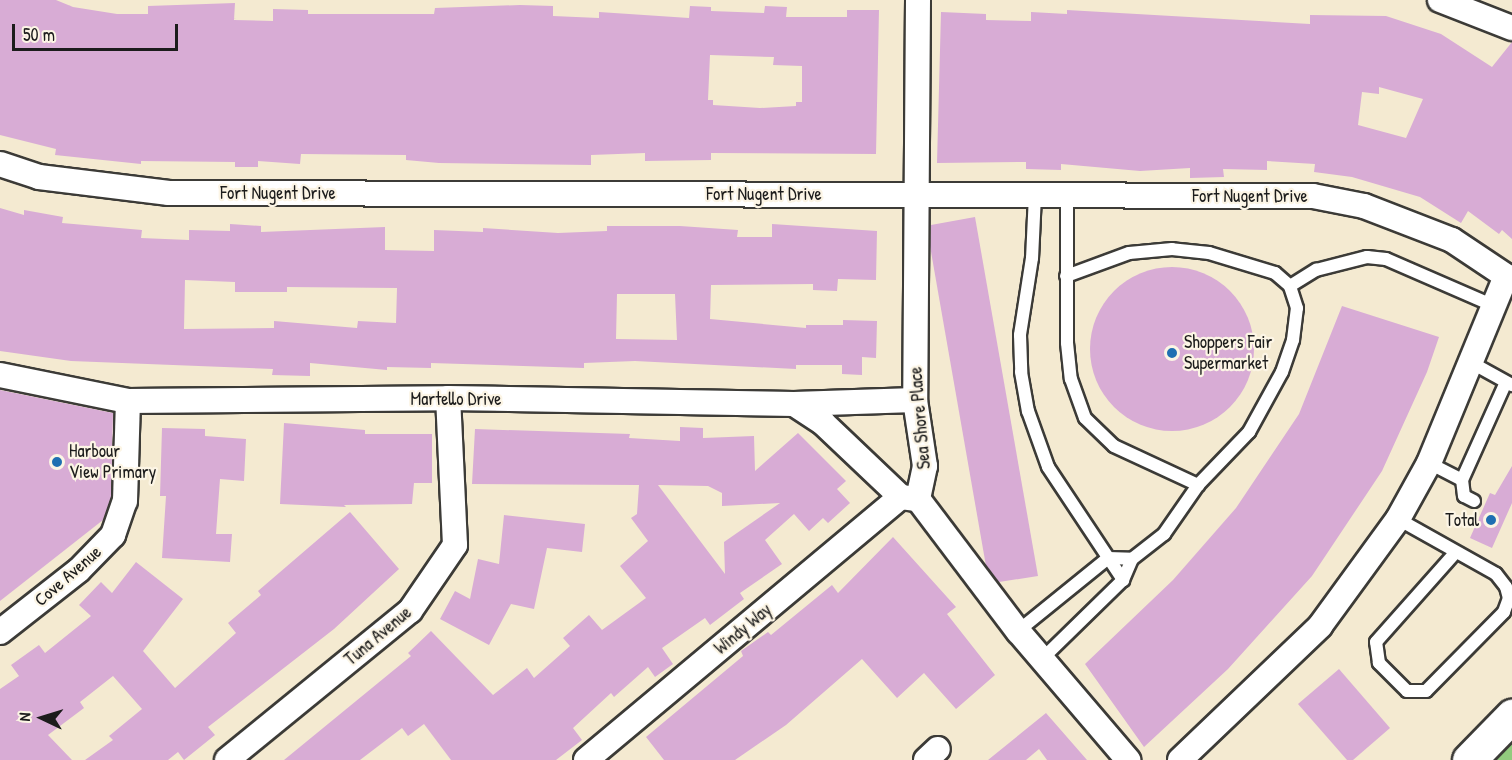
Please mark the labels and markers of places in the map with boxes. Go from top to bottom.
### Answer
place label: Shoppers Fair Supermarket [1184,332,1272,374]
marker: Shoppers Fair Supermarket [1165,346,1179,360]
place label: Harbour View Primary [69,441,156,484]
marker: Harbour View Primary [50,455,64,469]
place label: Total [1445,509,1479,531]
marker: Total [1484,513,1498,527]

